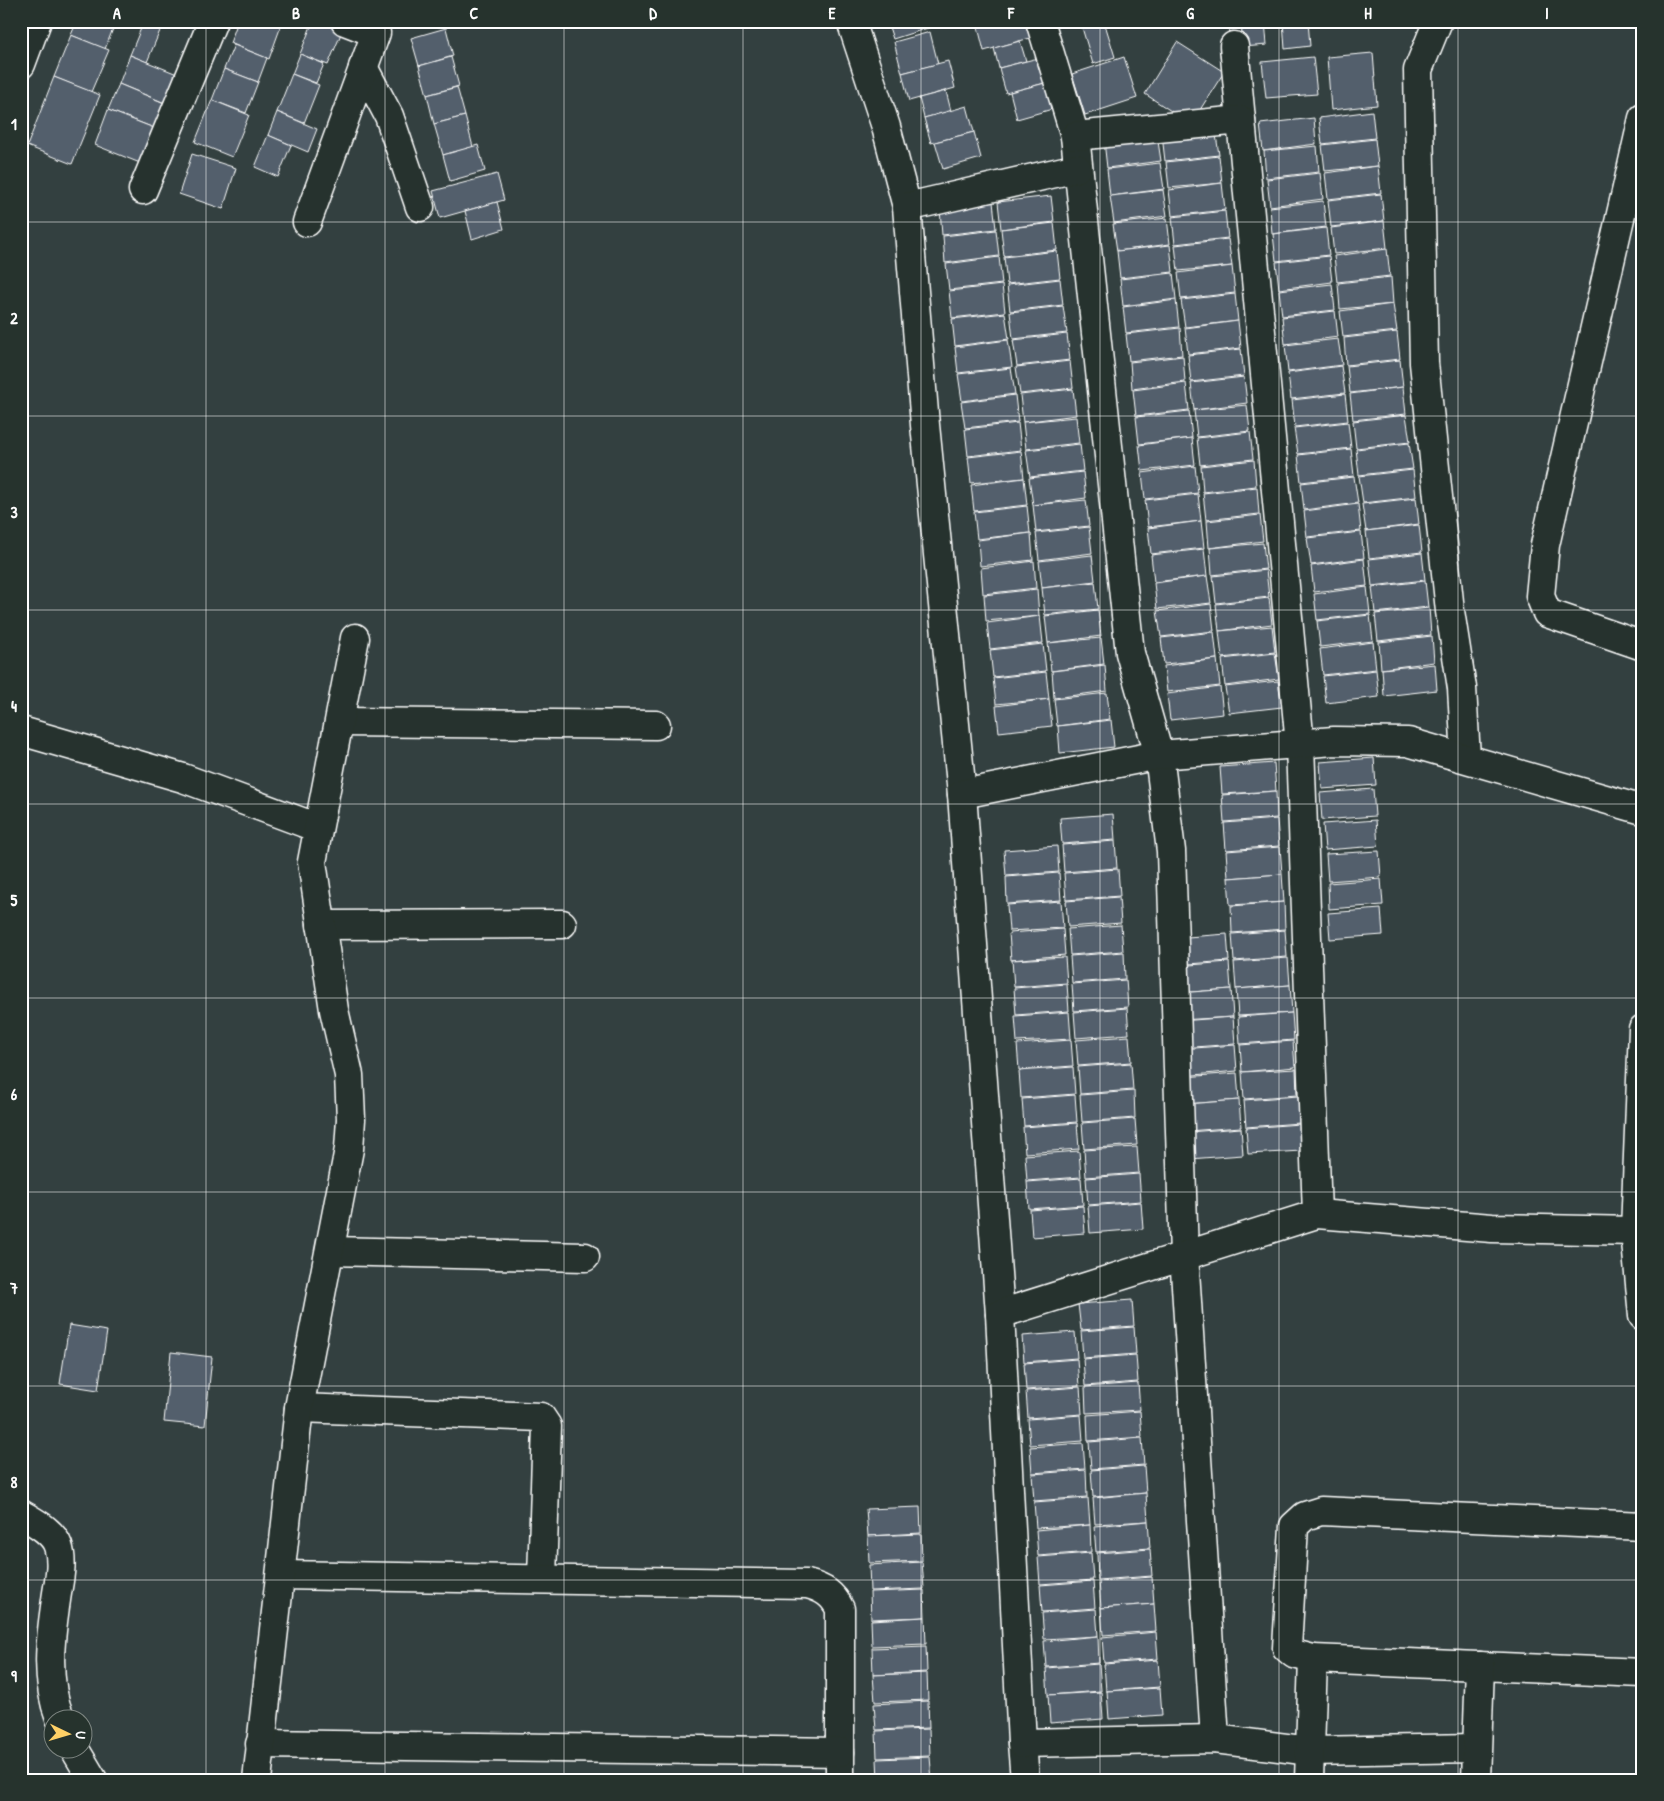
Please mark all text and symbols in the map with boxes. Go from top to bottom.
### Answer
text: A [113,2,121,24]
text: B [292,2,300,24]
text: C [470,2,479,24]
text: D [649,2,657,24]
text: E [828,2,836,24]
text: F [1007,2,1015,24]
text: G [1186,2,1194,24]
text: H [1364,2,1372,24]
text: I [1545,2,1549,24]
text: 1 [11,113,17,135]
text: 2 [10,307,18,329]
text: 3 [10,501,18,523]
text: 4 [11,695,17,717]
text: 5 [11,889,18,911]
text: 6 [11,1083,18,1105]
text: 7 [9,1277,18,1299]
text: 8 [11,1471,18,1493]
text: 9 [11,1665,17,1687]
north arrow [42,1708,92,1758]
text: U [72,1731,91,1740]

